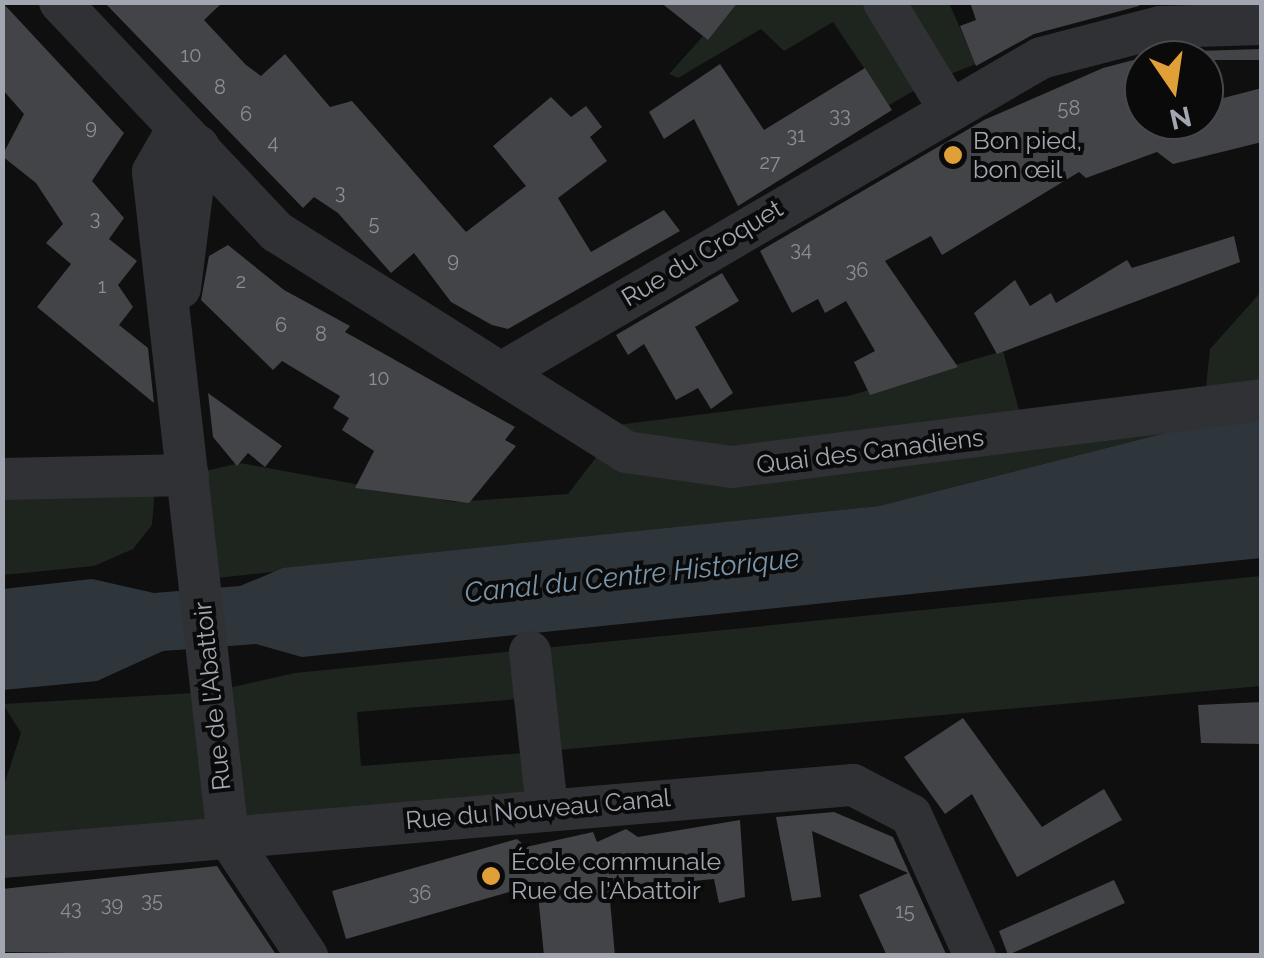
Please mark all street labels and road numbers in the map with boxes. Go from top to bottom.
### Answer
street label: Rue du Croquet [616,193,788,313]
street label: Quai des Canadiens [755,422,985,480]
street label: Rue de l'Abattoir [187,600,237,792]
street label: Rue du Nouveau Canal [404,782,672,836]

